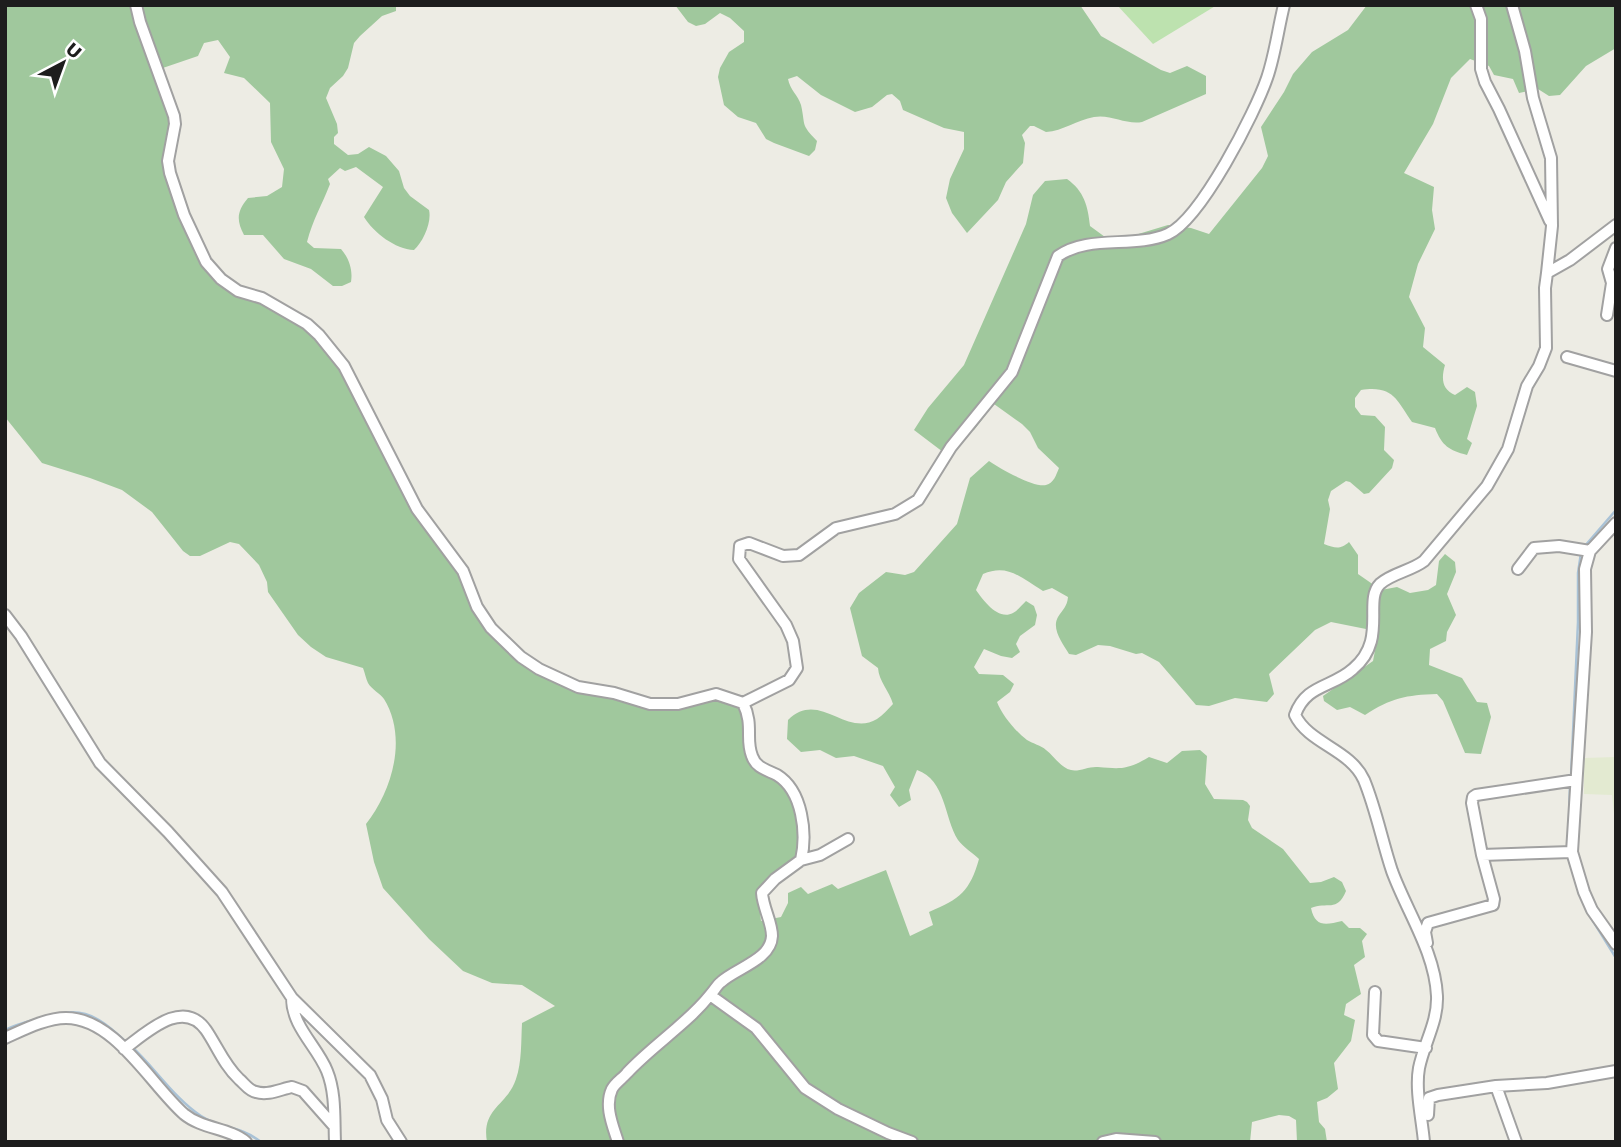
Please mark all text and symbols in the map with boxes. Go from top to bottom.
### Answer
north arrow [28,28,98,98]
text: U [61,37,86,64]

